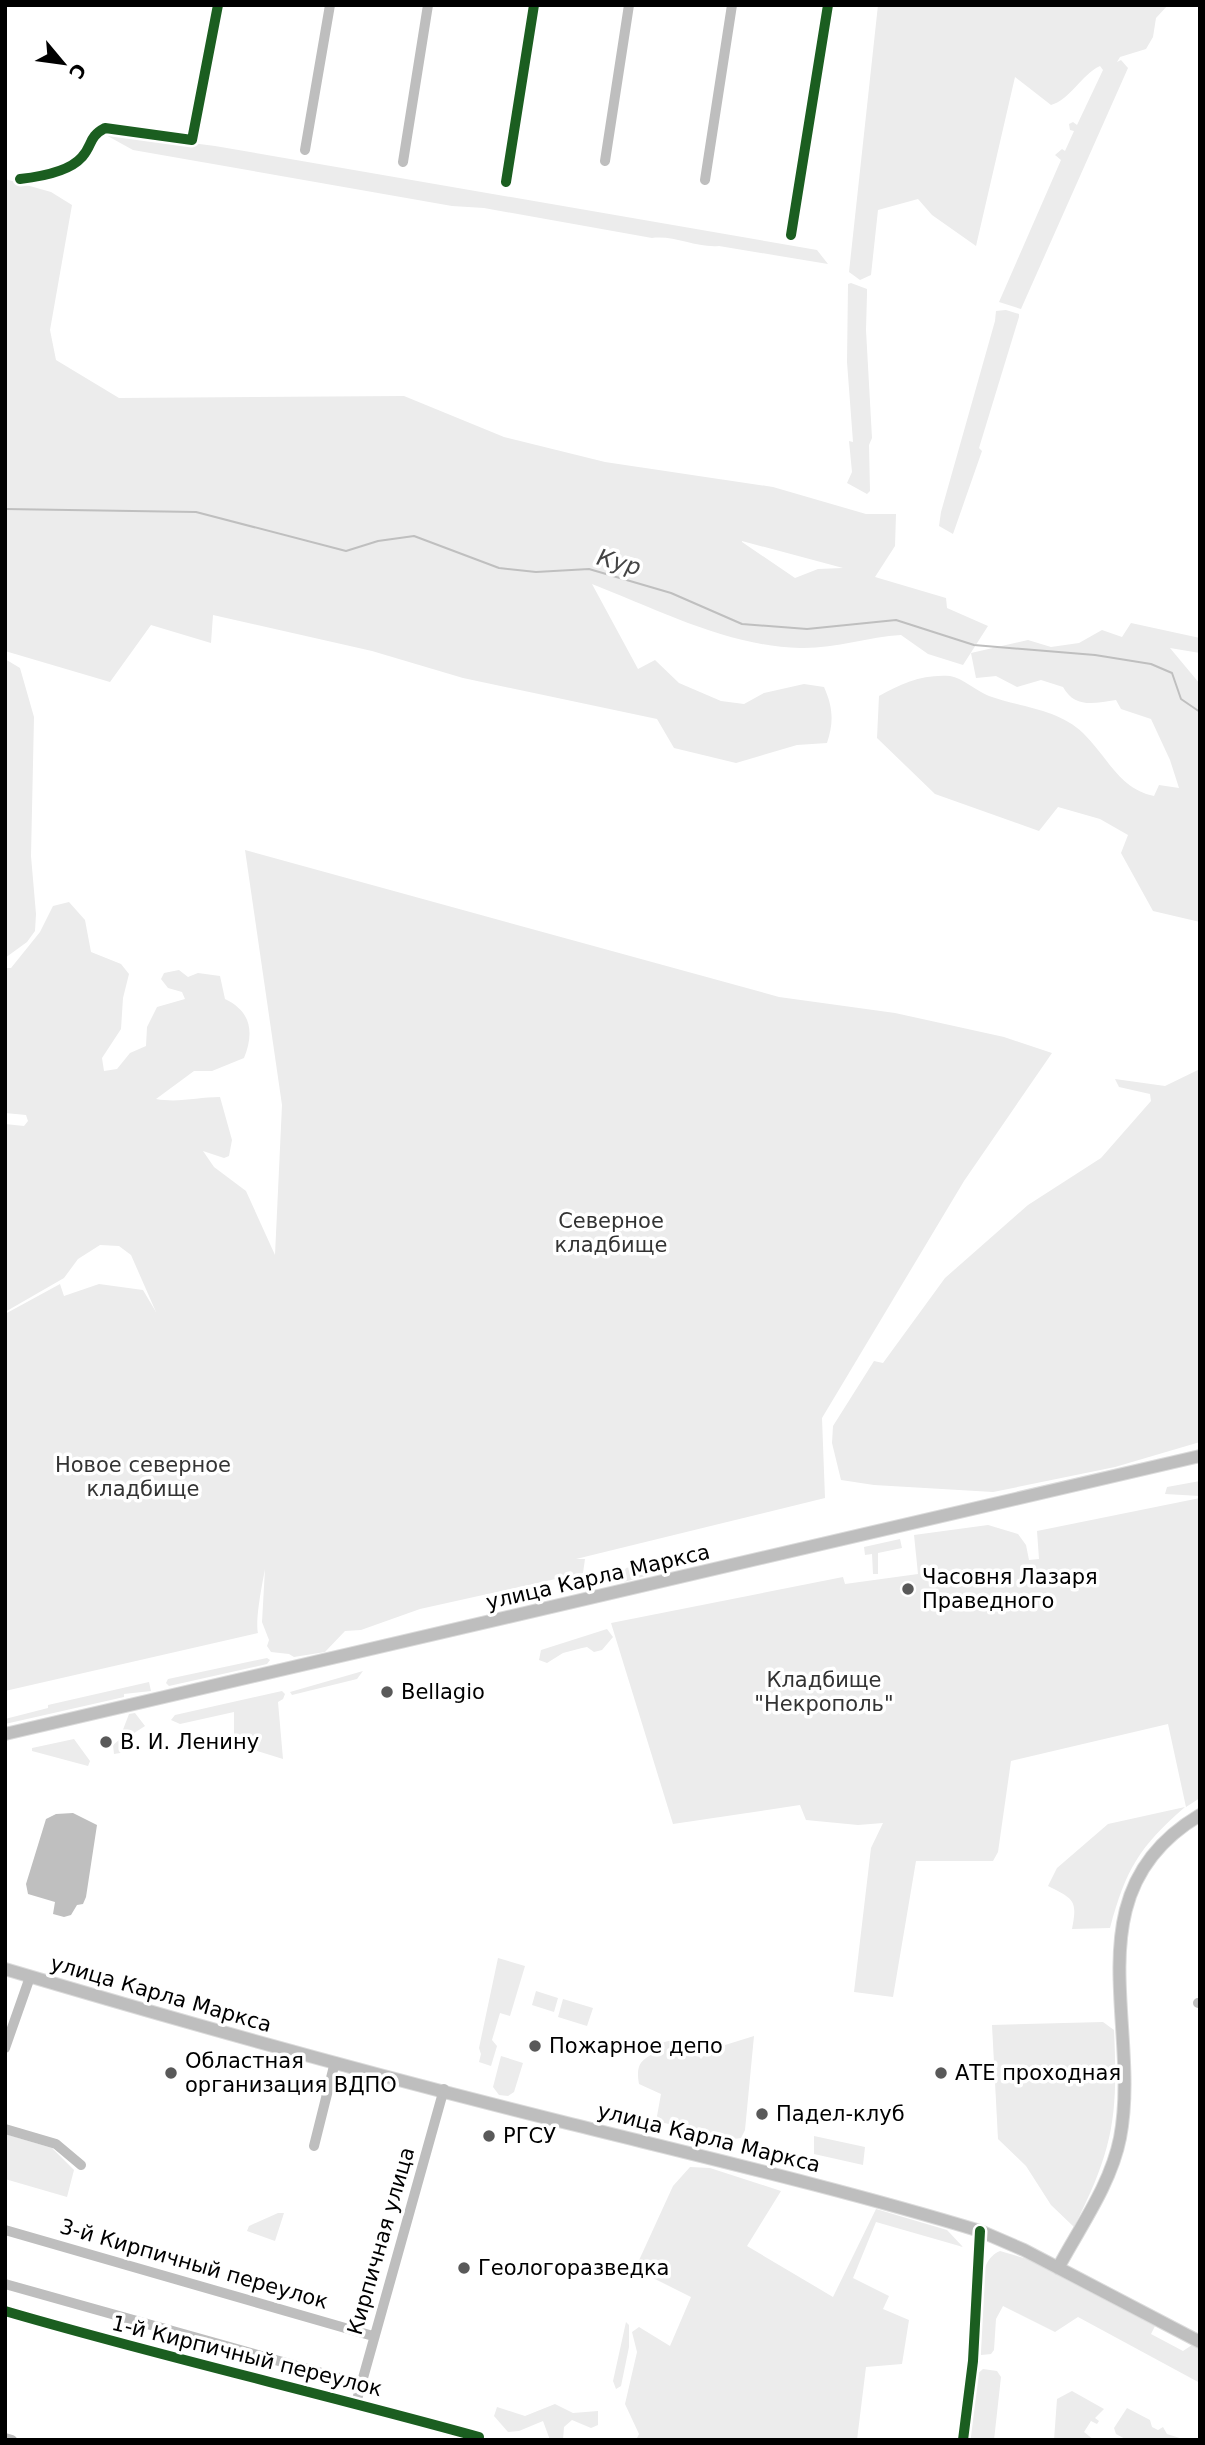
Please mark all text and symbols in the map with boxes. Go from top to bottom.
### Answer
north arrow [28,28,98,98]
text: С [65,60,91,83]
water label: Кур [594,544,644,580]
park label: Северное кладбище [555,1209,667,1257]
park label: Новое северное кладбище [55,1453,231,1501]
street label: улица Карла Маркса [484,1540,712,1614]
place label: Часовня Лазаря Праведного [922,1565,1098,1613]
marker: Часовня Лазаря Праведного [900,1581,916,1597]
park label: Кладбище "Некрополь" [754,1668,894,1716]
place label: Bellagio [401,1680,485,1704]
marker: Bellagio [379,1684,395,1700]
place label: В. И. Ленину [120,1730,259,1754]
marker: В. И. Ленину [98,1734,114,1750]
street label: улица Карла Маркса [48,1951,274,2037]
place label: Пожарное депо [549,2034,723,2058]
marker: Пожарное депо [527,2038,543,2054]
place label: Областная организация ВДПО [185,2049,397,2097]
place label: АТЕ проходная [955,2061,1121,2085]
marker: Областная организация ВДПО [163,2065,179,2081]
marker: АТЕ проходная [933,2065,949,2081]
street label: улица Карла Маркса [595,2099,823,2177]
place label: Падел-клуб [776,2102,905,2126]
marker: Падел-клуб [754,2106,770,2122]
place label: РГСУ [503,2124,556,2148]
marker: РГСУ [481,2128,497,2144]
street label: Кирпичная улица [343,2144,419,2338]
street label: 3-й Кирпичный переулок [57,2214,331,2314]
place label: Геологоразведка [478,2256,669,2280]
marker: Геологоразведка [456,2260,472,2276]
street label: 1-й Кирпичный переулок [109,2311,385,2401]

